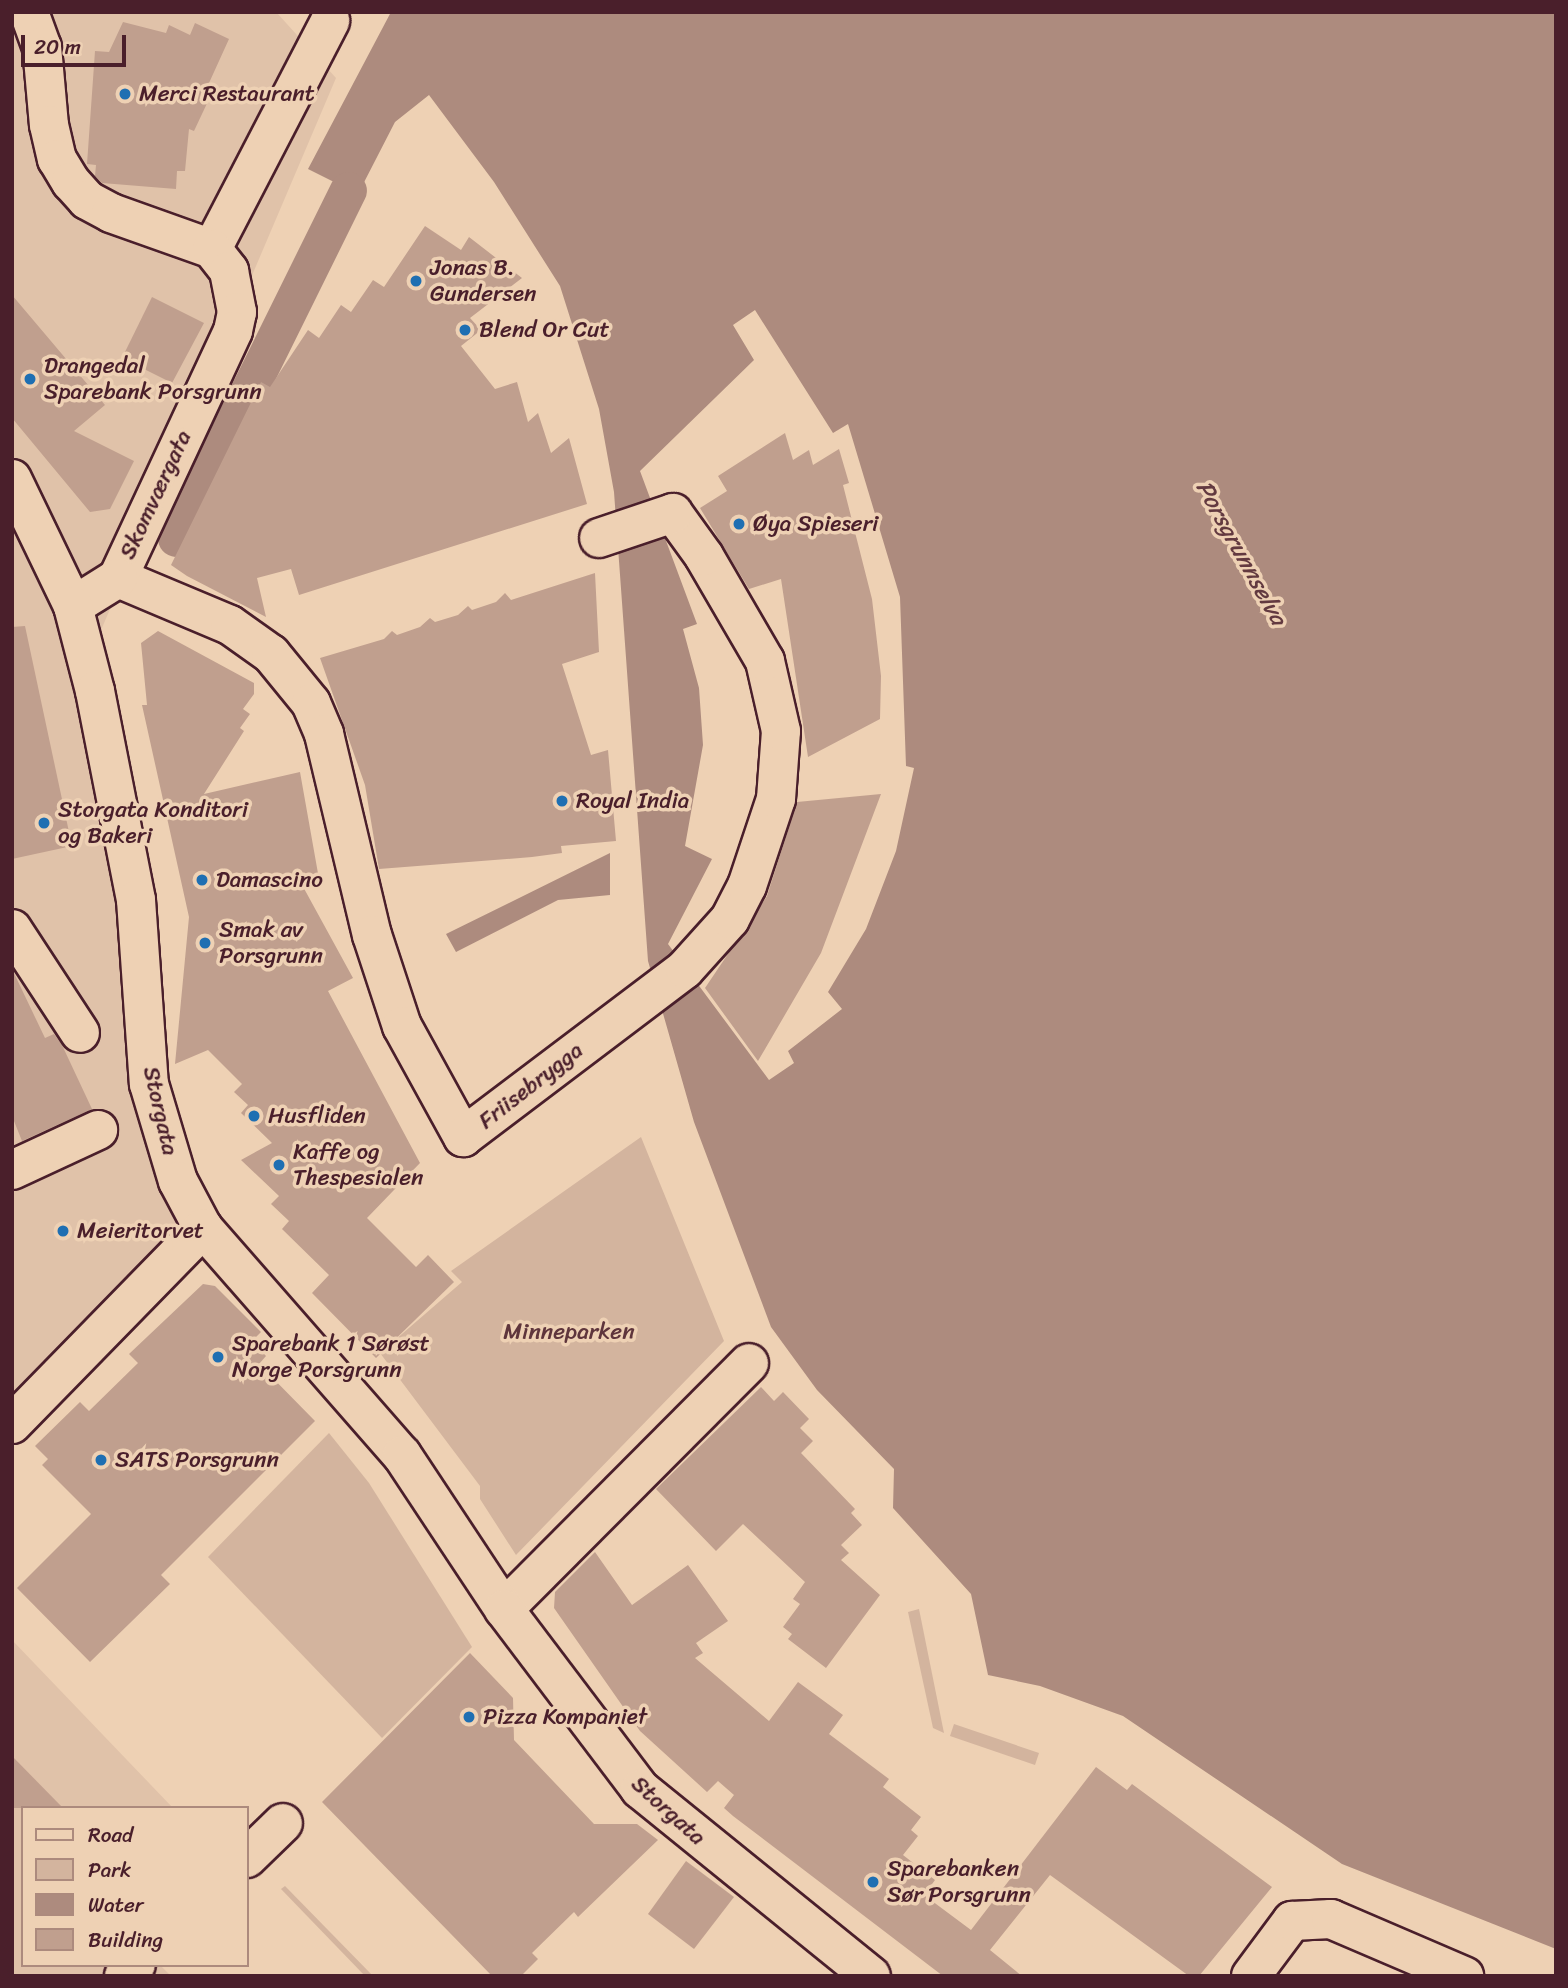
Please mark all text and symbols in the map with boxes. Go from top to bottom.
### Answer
scale bar [24,21,130,65]
text: 20 m [34,28,81,66]
place label: Merci Restaurant [139,80,317,108]
marker: Merci Restaurant [117,86,133,102]
place label: Jonas B. Gundersen [430,254,536,308]
marker: Jonas B. Gundersen [408,273,424,289]
place label: Blend Or Cut [479,316,609,344]
marker: Blend Or Cut [457,322,473,338]
place label: Drangedal Sparebank Porsgrunn [44,352,262,406]
marker: Drangedal Sparebank Porsgrunn [22,371,38,387]
street label: Skomværgata [114,426,198,564]
water label: Porsgrunnselva [1189,476,1293,630]
place label: Øya Spieseri [753,510,880,538]
marker: Øya Spieseri [731,516,747,532]
place label: Royal India [576,787,689,815]
marker: Royal India [554,793,570,809]
place label: Storgata Konditori og Bakeri [58,796,247,850]
marker: Storgata Konditori og Bakeri [36,815,52,831]
place label: Damascino [216,866,323,894]
marker: Damascino [194,872,210,888]
place label: Smak av Porsgrunn [219,916,323,970]
marker: Smak av Porsgrunn [197,935,213,951]
street label: Friisebrygga [473,1037,589,1135]
street label: Storgata [136,1064,184,1158]
place label: Husfliden [268,1102,366,1130]
marker: Husfliden [246,1108,262,1124]
place label: Kaffe og Thespesialen [293,1138,424,1192]
marker: Kaffe og Thespesialen [271,1157,287,1173]
place label: Meieritorvet [77,1217,204,1245]
marker: Meieritorvet [55,1223,71,1239]
park label: Minneparken [503,1318,635,1346]
place label: Sparebank 1 Sørøst Norge Porsgrunn [232,1330,429,1384]
marker: Sparebank 1 Sørøst Norge Porsgrunn [210,1349,226,1365]
place label: SATS Porsgrunn [115,1446,279,1474]
marker: SATS Porsgrunn [93,1452,109,1468]
place label: Pizza Kompaniet [483,1703,650,1731]
marker: Pizza Kompaniet [461,1709,477,1725]
street label: Storgata [625,1771,711,1851]
legend [21,1806,248,1967]
text: Road [88,1816,133,1854]
text: Park [88,1851,131,1889]
place label: Sparebanken Sør Porsgrunn [887,1855,1032,1909]
marker: Sparebanken Sør Porsgrunn [865,1874,881,1890]
text: Water [88,1886,143,1924]
text: Building [88,1921,163,1959]

